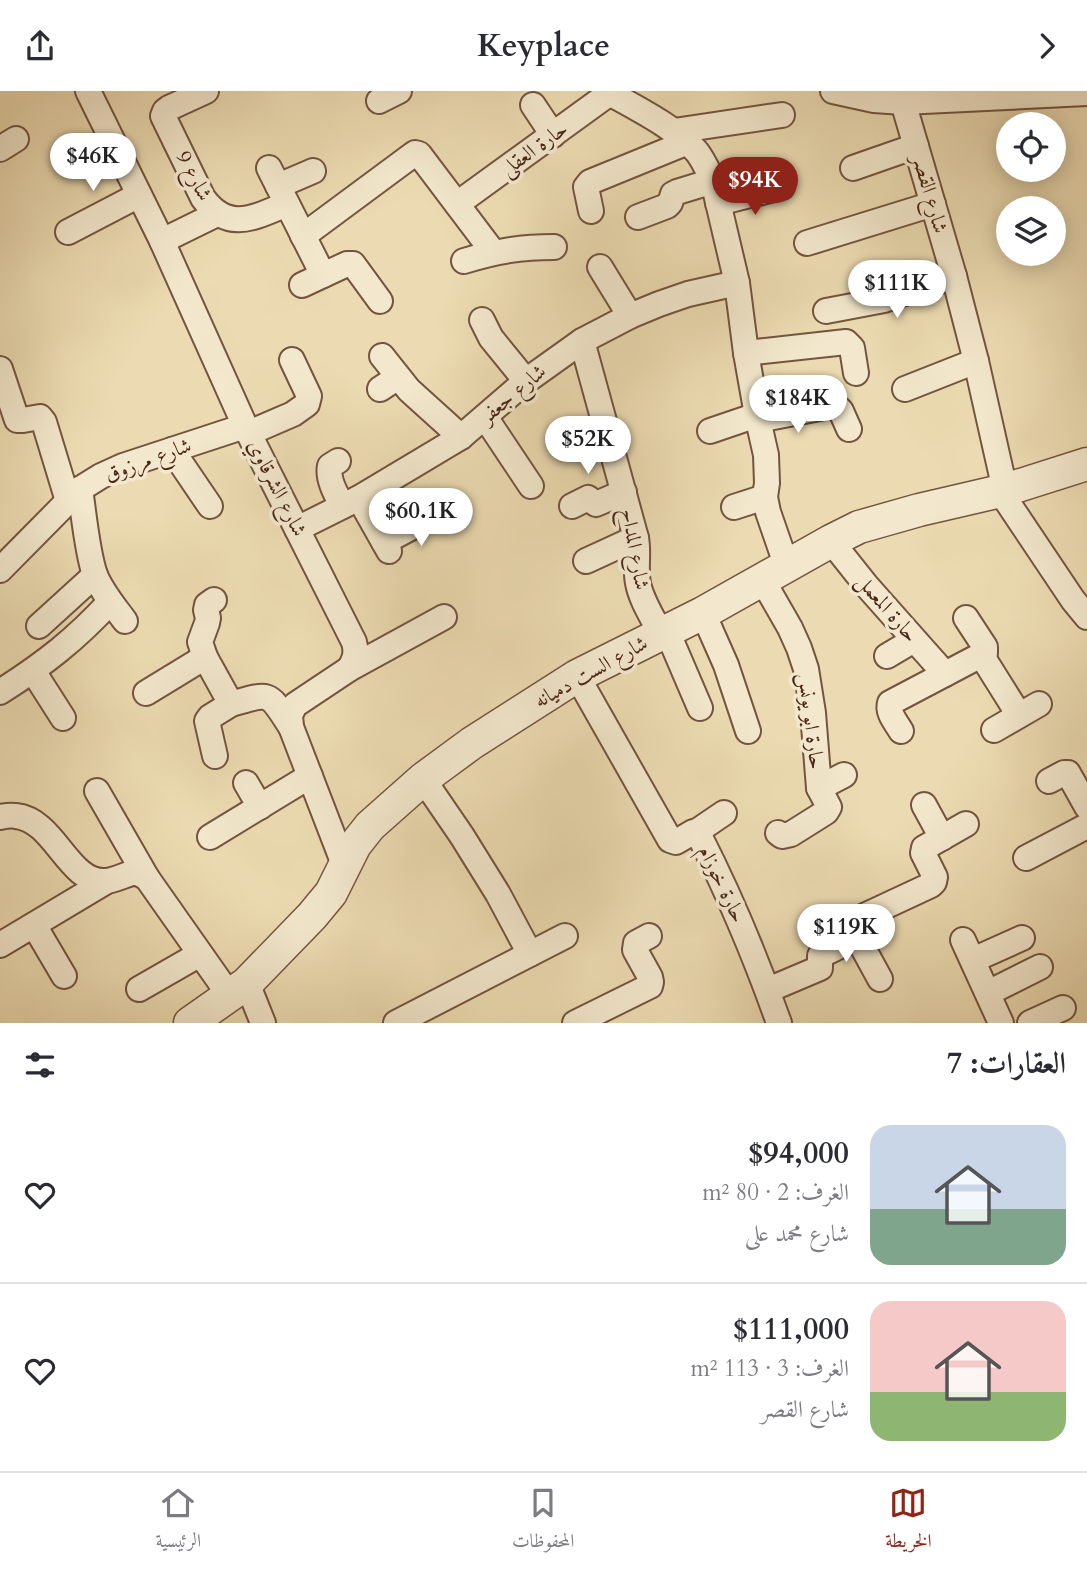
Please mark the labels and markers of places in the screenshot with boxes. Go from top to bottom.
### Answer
pin: $46K [52,133,134,193]
pin: $94K [714,157,796,217]
pin: $111K [848,261,946,320]
pin: $184K [749,375,847,435]
pin: $52K [547,417,629,476]
pin: $60.1K [364,489,478,548]
pin: $119K [797,905,895,964]

